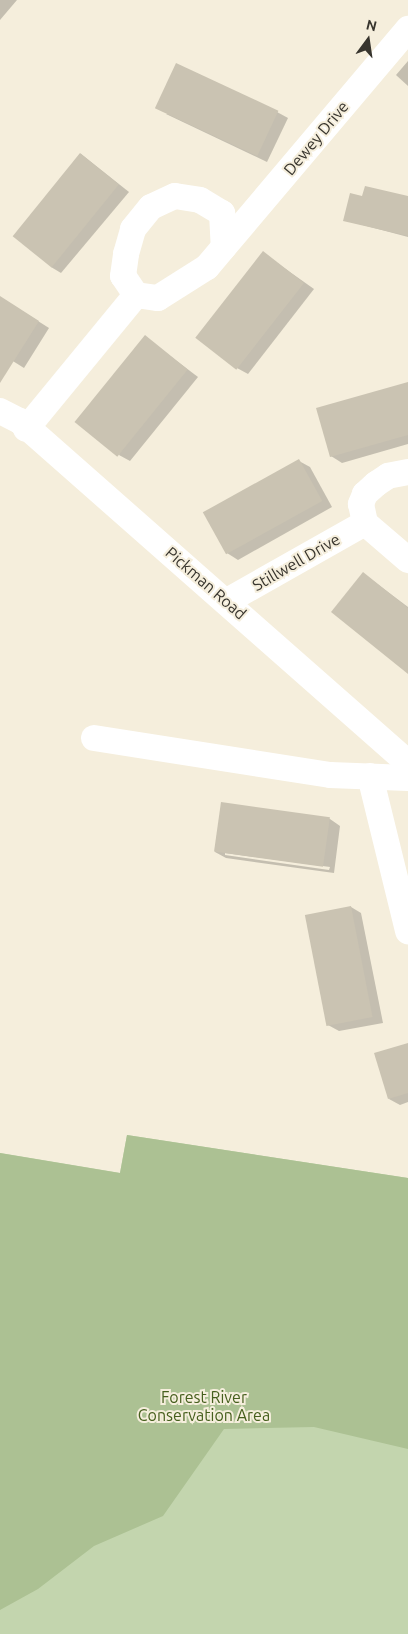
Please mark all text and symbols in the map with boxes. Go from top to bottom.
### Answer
north arrow [343,15,393,65]
text: N [365,16,379,34]
street label: Dewey Drive [280,97,352,179]
street label: Stillwell Drive [249,529,343,595]
street label: Pickman Road [162,543,250,623]
park label: Forest River Conservation Area [138,1387,270,1425]

